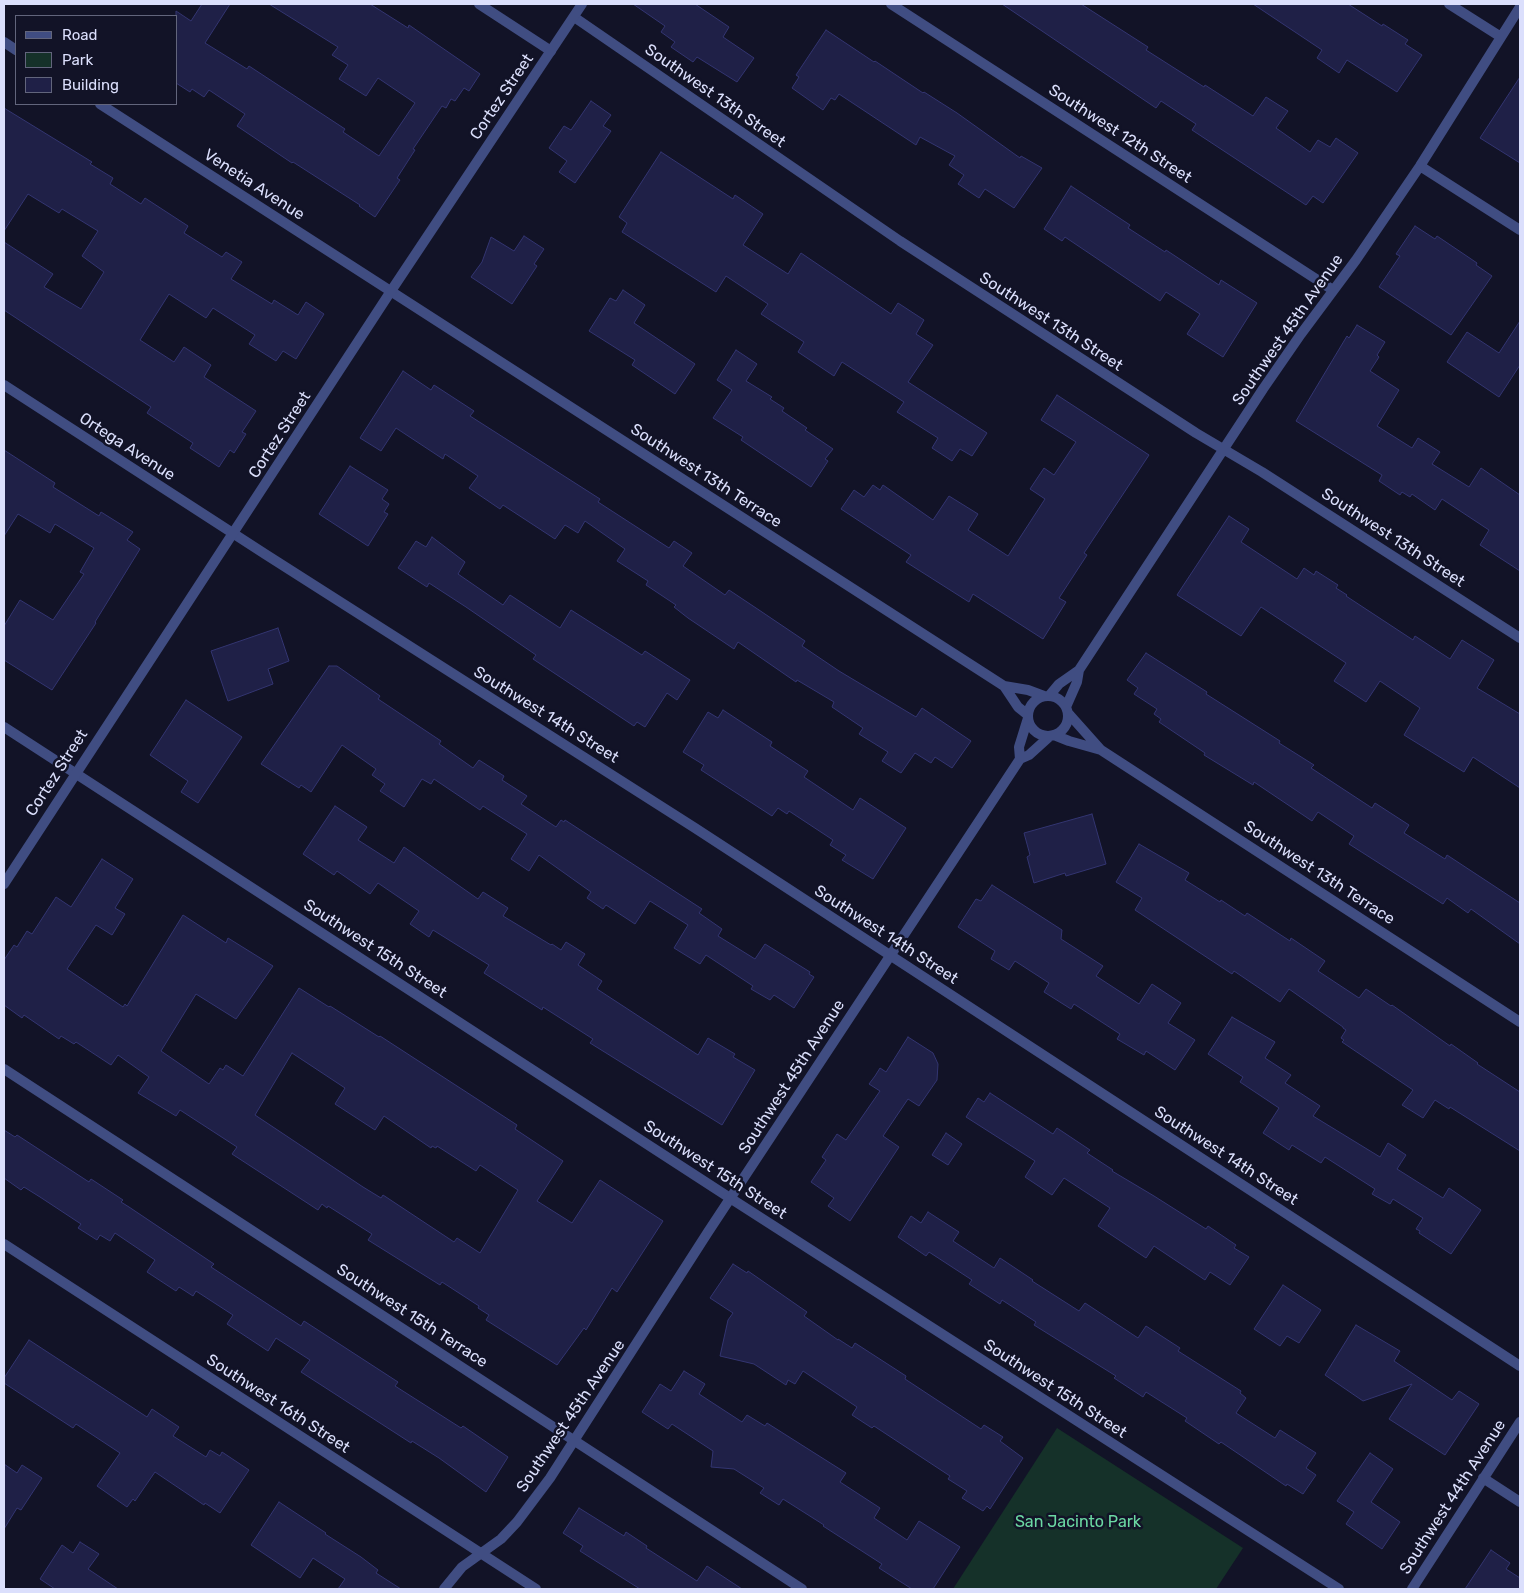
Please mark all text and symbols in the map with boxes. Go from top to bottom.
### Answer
legend [15,15,178,105]
text: Road [62,26,98,44]
street label: Southwest 13th Street [641,40,789,152]
street label: Cortez Street [466,50,538,144]
text: Park [62,51,93,69]
text: Building [62,76,119,94]
street label: Southwest 12th Street [1045,80,1195,188]
street label: Venetia Avenue [200,145,308,225]
street label: Southwest 45th Avenue [1229,251,1347,409]
street label: Southwest 13th Street [976,268,1126,376]
street label: Cortez Street [245,388,315,482]
street label: Ortega Avenue [75,409,179,485]
street label: Southwest 13th Terrace [627,420,785,532]
street label: Southwest 13th Street [1318,484,1468,592]
street label: Southwest 14th Street [470,662,622,768]
street label: Cortez Street [22,726,92,820]
street label: Southwest 13th Terrace [1240,817,1398,929]
street label: Southwest 14th Street [811,881,961,989]
street label: Southwest 15th Street [300,895,450,1003]
street label: Southwest 45th Avenue [735,996,849,1158]
street label: Southwest 14th Street [1151,1102,1301,1210]
street label: Southwest 15th Street [640,1116,790,1224]
street label: Southwest 15th Terrace [333,1260,491,1372]
street label: Southwest 15th Street [980,1335,1130,1443]
street label: Southwest 45th Avenue [513,1336,629,1496]
street label: Southwest 16th Street [203,1350,353,1458]
street label: Southwest 44th Avenue [1396,1416,1510,1578]
park label: San Jacinto Park [1015,1512,1141,1532]

